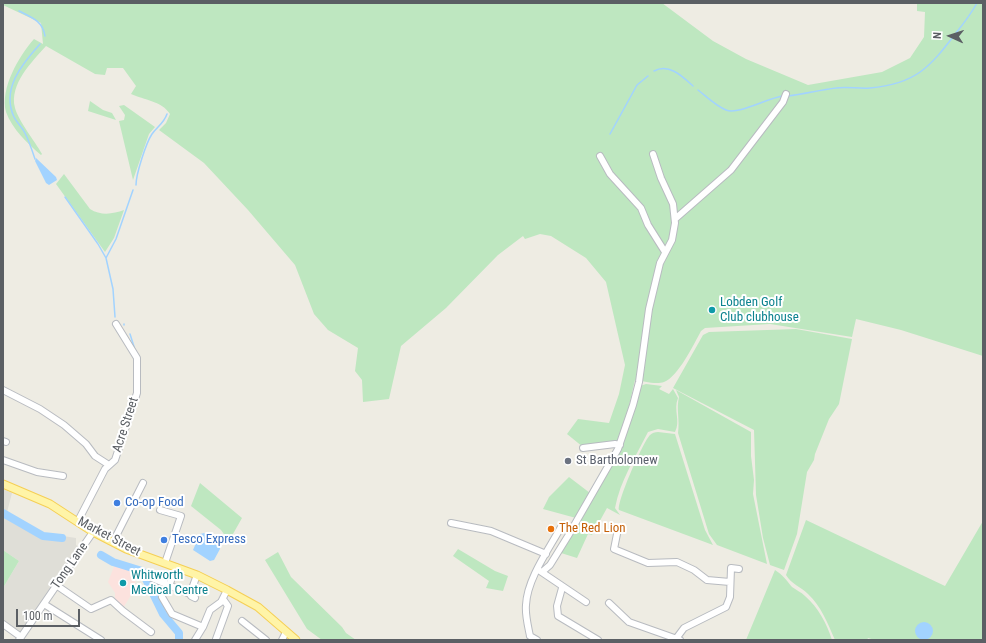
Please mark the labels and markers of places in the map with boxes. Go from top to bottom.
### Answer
place label: Lobden Golf Club clubhouse [720,295,799,326]
marker: Lobden Golf Club clubhouse [707,305,717,315]
place label: St Bartholomew [576,453,658,469]
marker: St Bartholomew [563,456,573,466]
place label: Co-op Food [125,495,184,511]
marker: Co-op Food [112,498,122,508]
place label: The Red Lion [559,521,626,537]
marker: The Red Lion [546,524,556,534]
place label: Tesco Express [172,532,246,548]
marker: Tesco Express [159,535,169,545]
place label: Whitworth Medical Centre [131,568,208,599]
marker: Whitworth Medical Centre [118,578,128,588]

